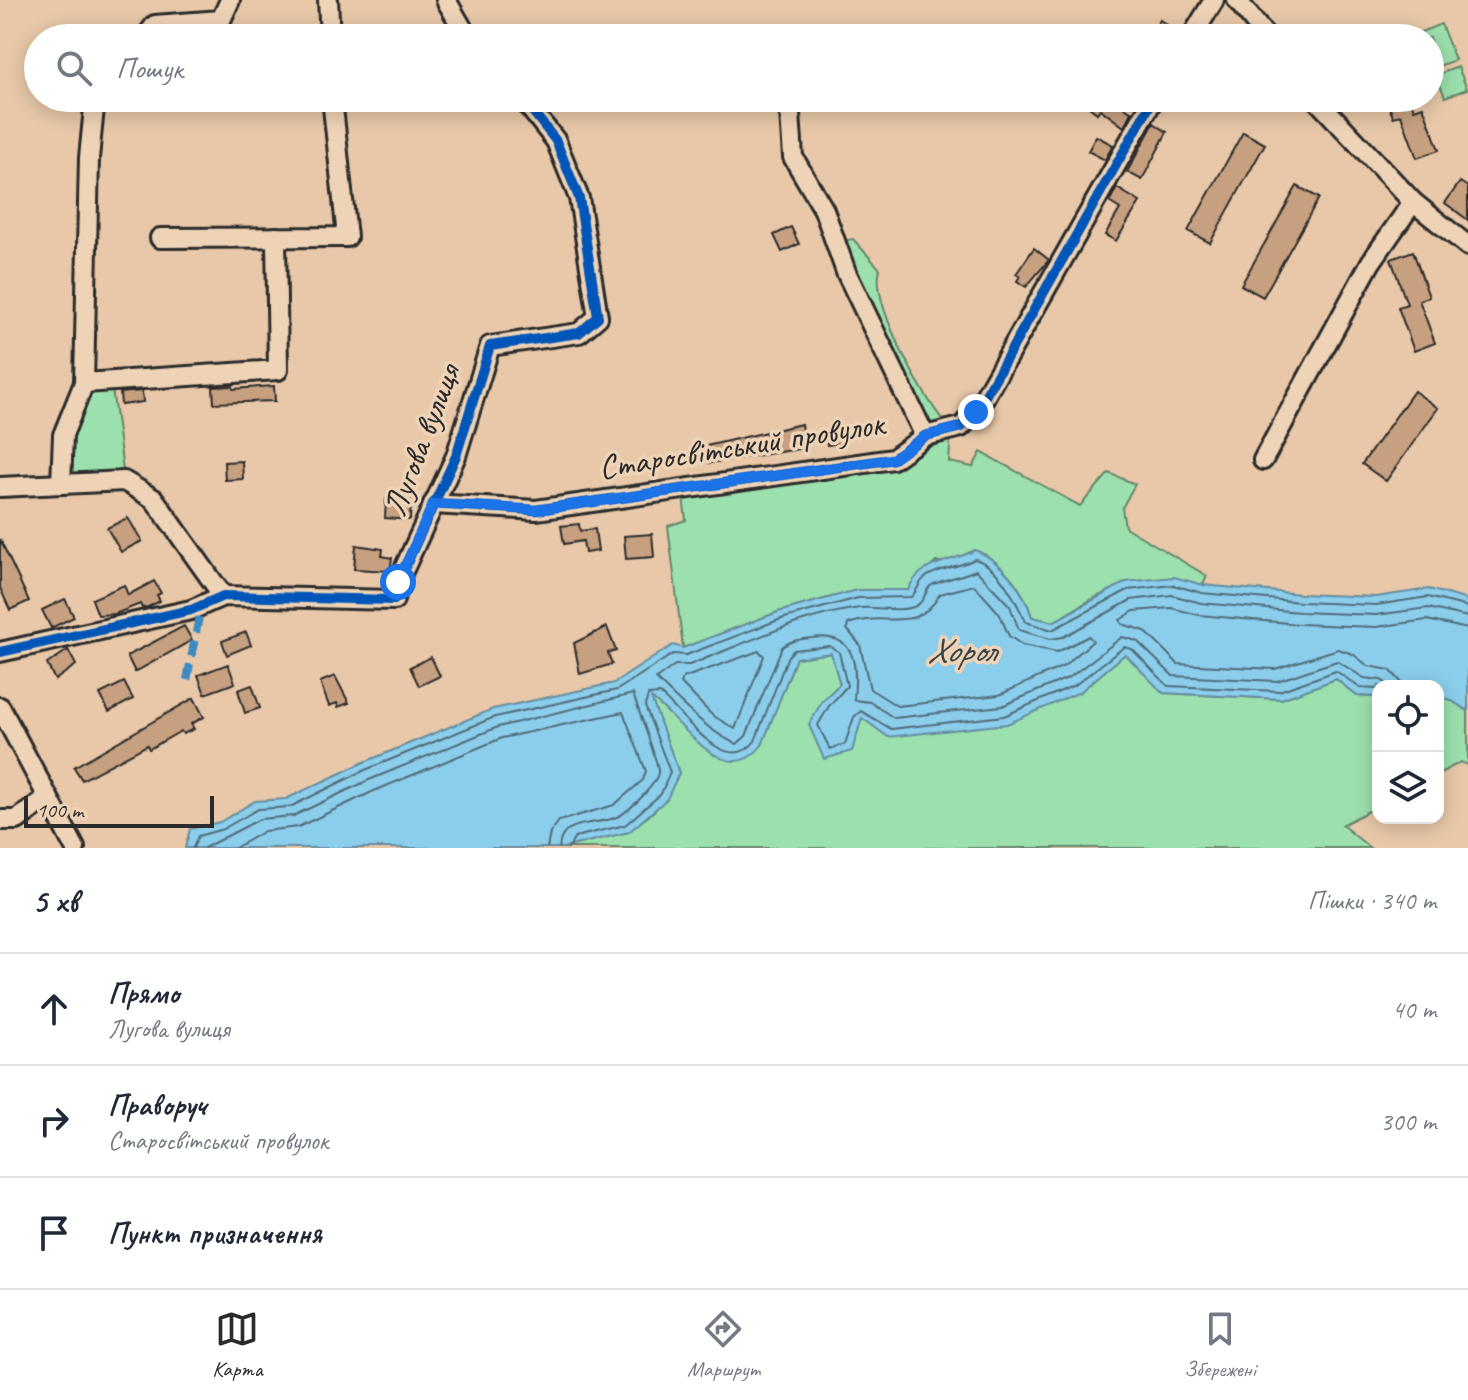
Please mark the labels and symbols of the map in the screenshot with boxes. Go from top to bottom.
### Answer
street label: Лугова вулиця [372,356,470,522]
route end [958,394,994,430]
street label: Старосвітський провулок [595,401,889,489]
route start [380,564,416,600]
water label: Хорол [927,627,1000,673]
scale bar [24,792,214,828]

